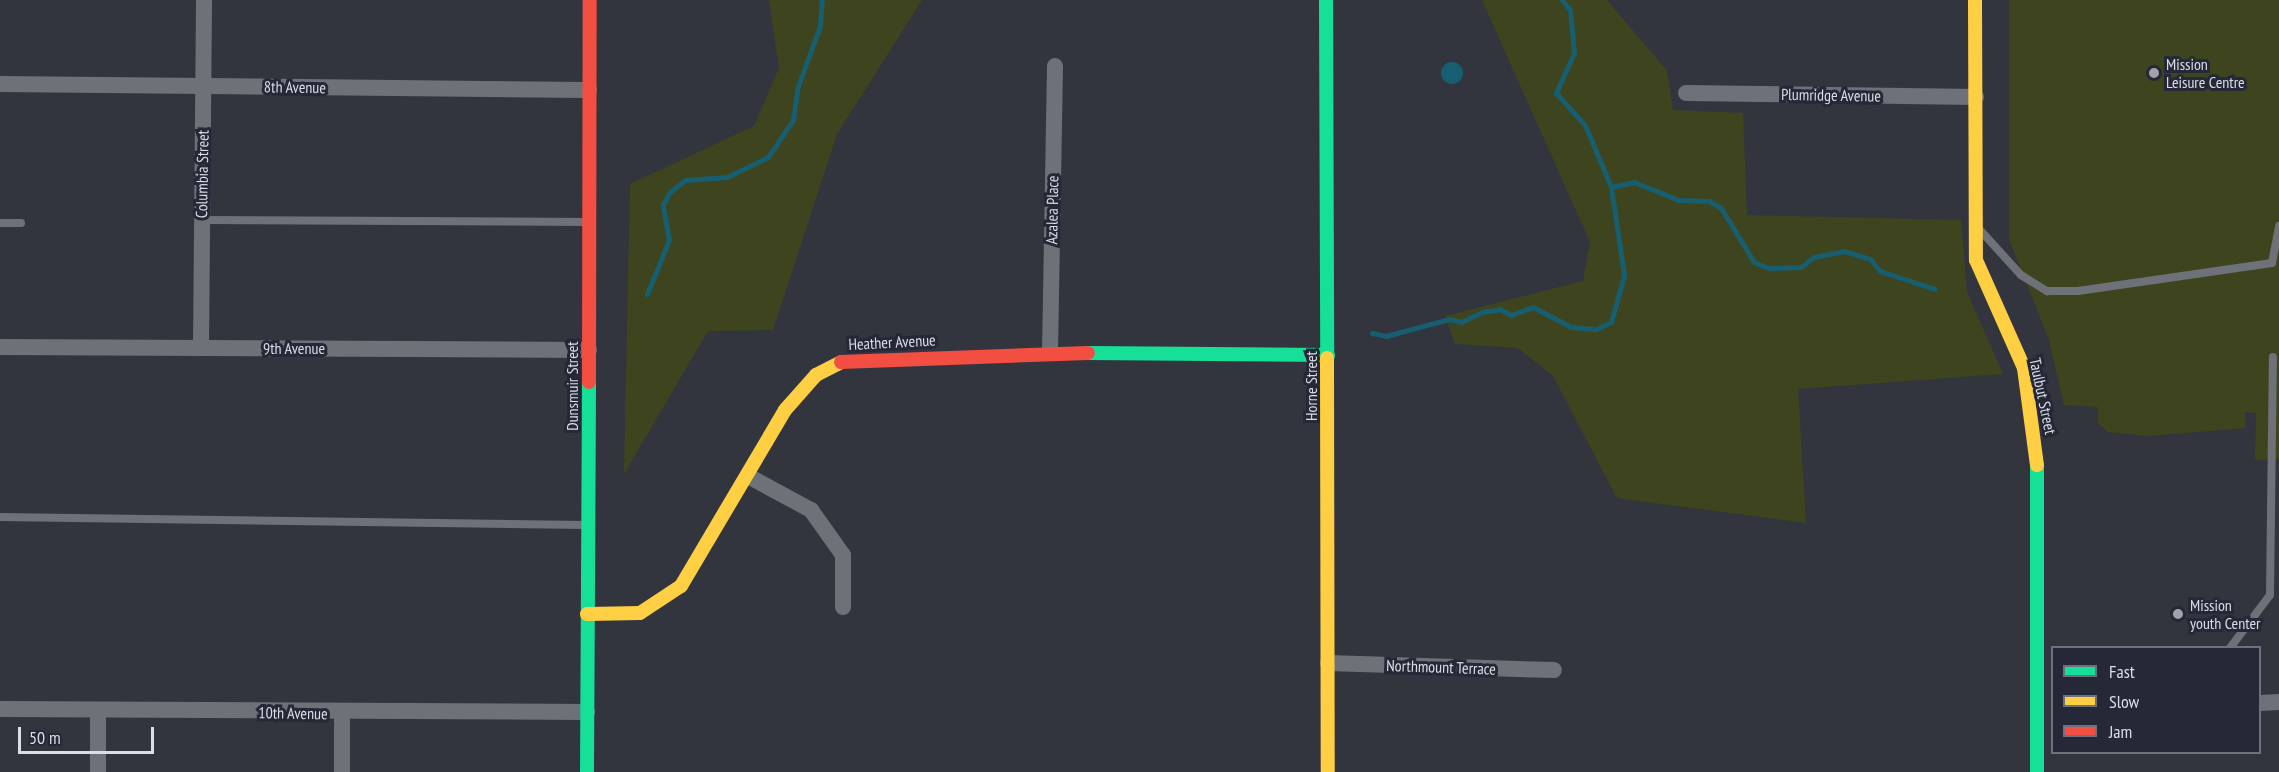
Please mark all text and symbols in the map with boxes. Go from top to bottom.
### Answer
place label: Mission Leisure Centre [2166,54,2245,92]
marker: Mission Leisure Centre [2147,66,2161,80]
street label: 8th Avenue [264,77,326,97]
street label: Plumridge Avenue [1781,85,1881,105]
street label: Columbia Street [192,130,212,218]
street label: Azalea Place [1042,175,1062,245]
street label: Heather Avenue [848,330,936,354]
street label: 9th Avenue [263,338,325,358]
street label: Dunsmuir Street [562,341,582,431]
street label: Horne Street [1301,351,1321,421]
street label: Taulbut Street [2026,356,2060,436]
place label: Mission youth Center [2190,595,2260,633]
marker: Mission youth Center [2171,607,2185,621]
legend [2051,646,2261,754]
street label: Northmount Terrace [1386,655,1496,679]
text: Fast [2109,660,2135,683]
text: Slow [2109,690,2139,713]
street label: 10th Avenue [258,703,328,723]
scale bar [21,715,158,753]
text: Jam [2109,720,2132,743]
text: 50 m [29,726,61,749]

